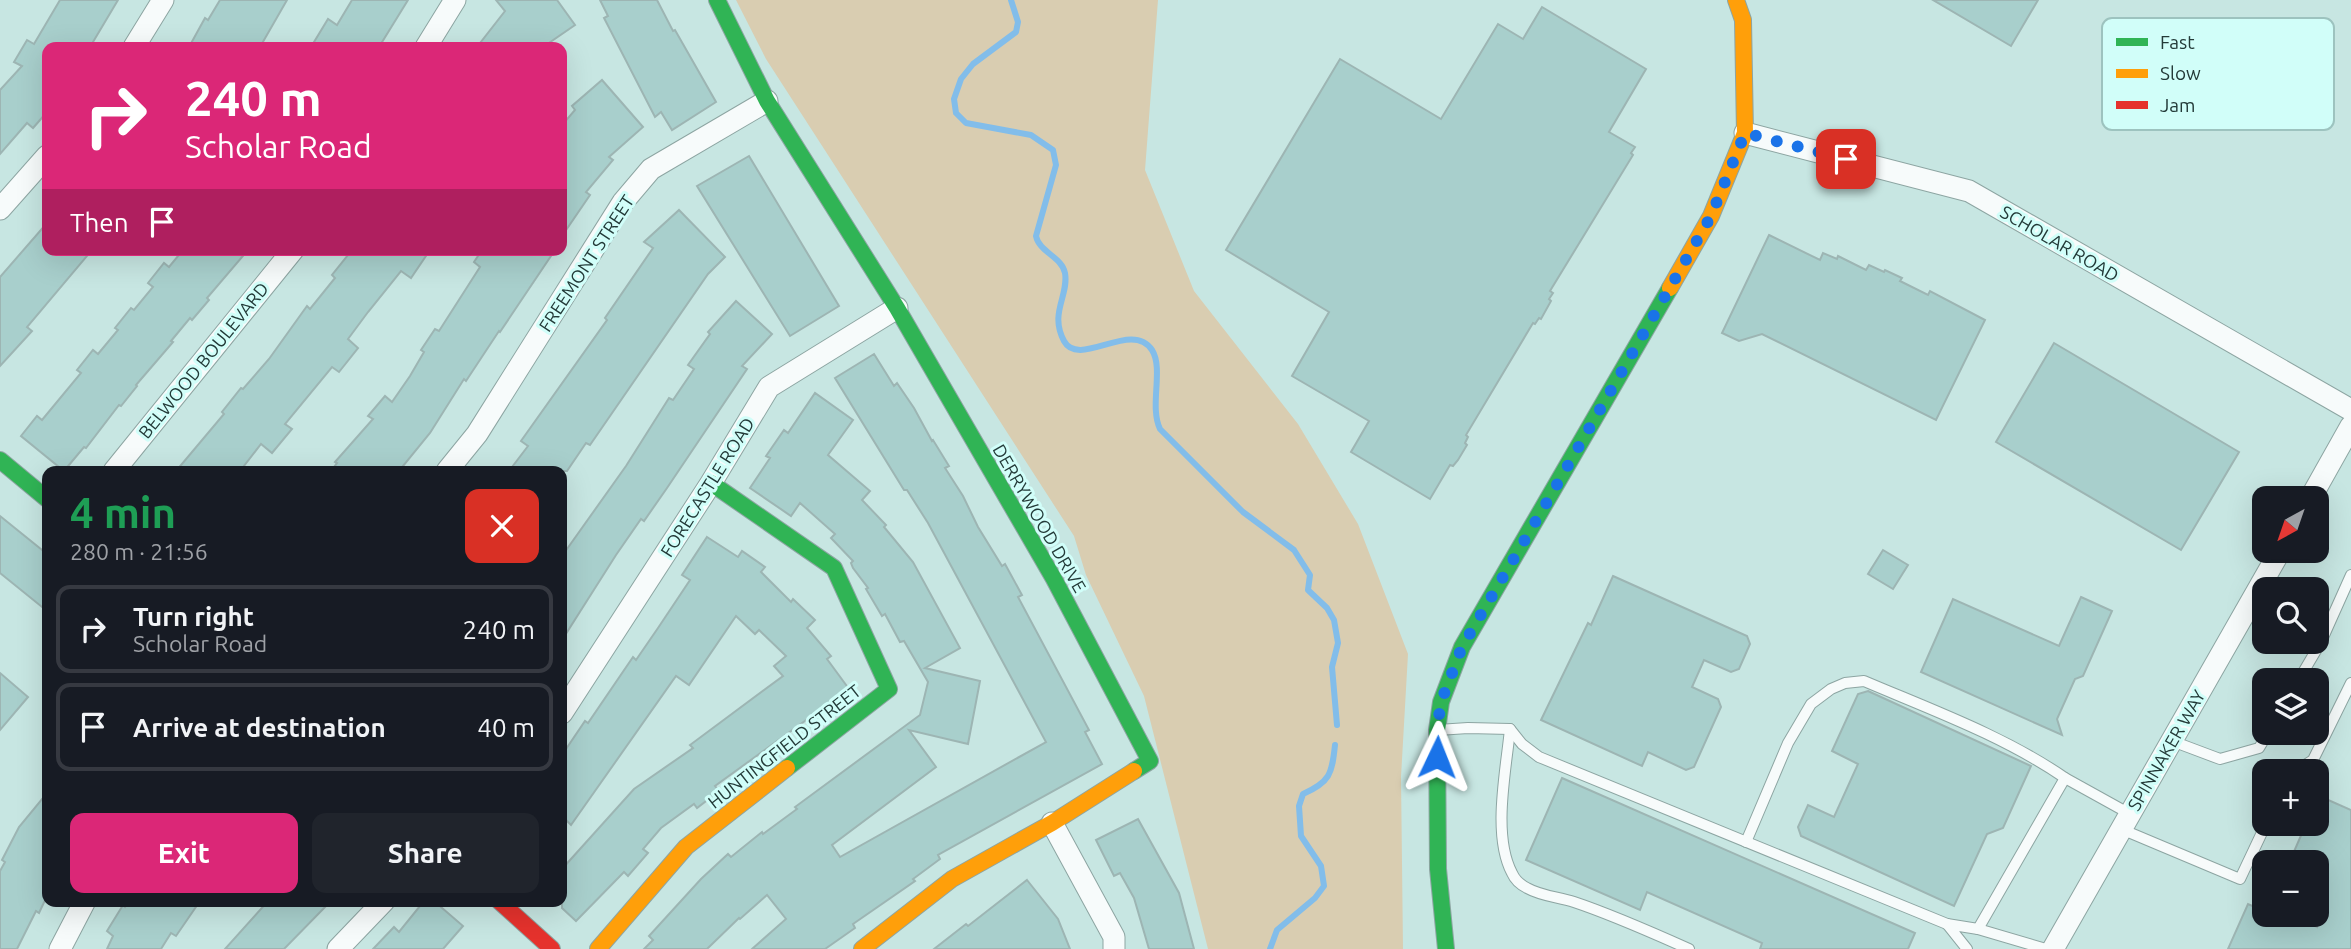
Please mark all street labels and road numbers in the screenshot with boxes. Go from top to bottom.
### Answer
street label: FREEMONT STREET [534,191,638,335]
street label: SCHOLAR ROAD [1997,201,2123,285]
street label: BELWOOD BOULEVARD [134,278,272,442]
street label: FORECASTLE ROAD [656,414,758,560]
street label: DERRYWOOD DRIVE [989,441,1091,595]
street label: HUNTINGFIELD STREET [704,680,864,812]
street label: SPINNAKER WAY [2123,686,2209,814]

